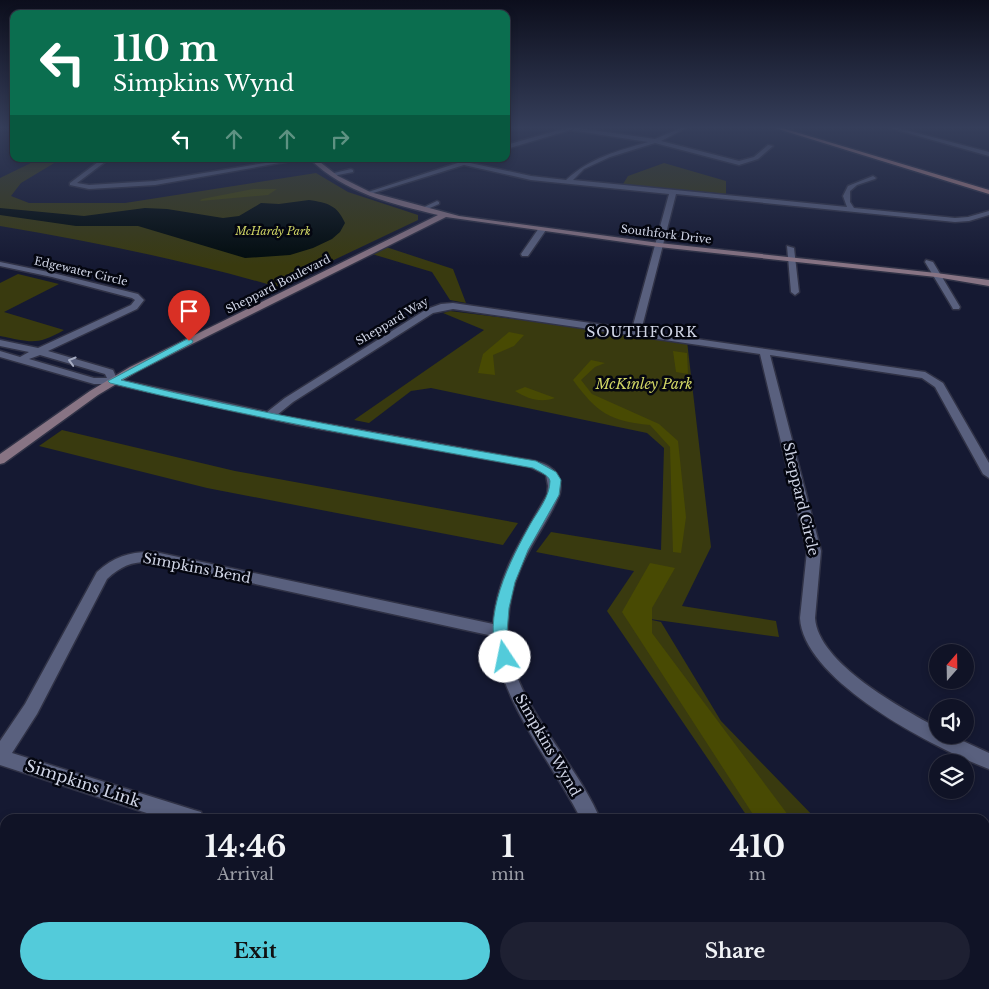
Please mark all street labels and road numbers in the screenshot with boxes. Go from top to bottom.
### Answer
street label: Southfork Drive [620,221,712,247]
street label: Sheppard Boulevard [223,251,333,317]
street label: Edgewater Circle [33,253,129,289]
street label: Sheppard Way [353,294,431,348]
street label: Sheppard Circle [779,440,823,558]
street label: Simpkins Bend [141,549,253,587]
street label: Simpkins Wynd [511,691,585,800]
street label: Simpkins Link [23,755,143,811]

